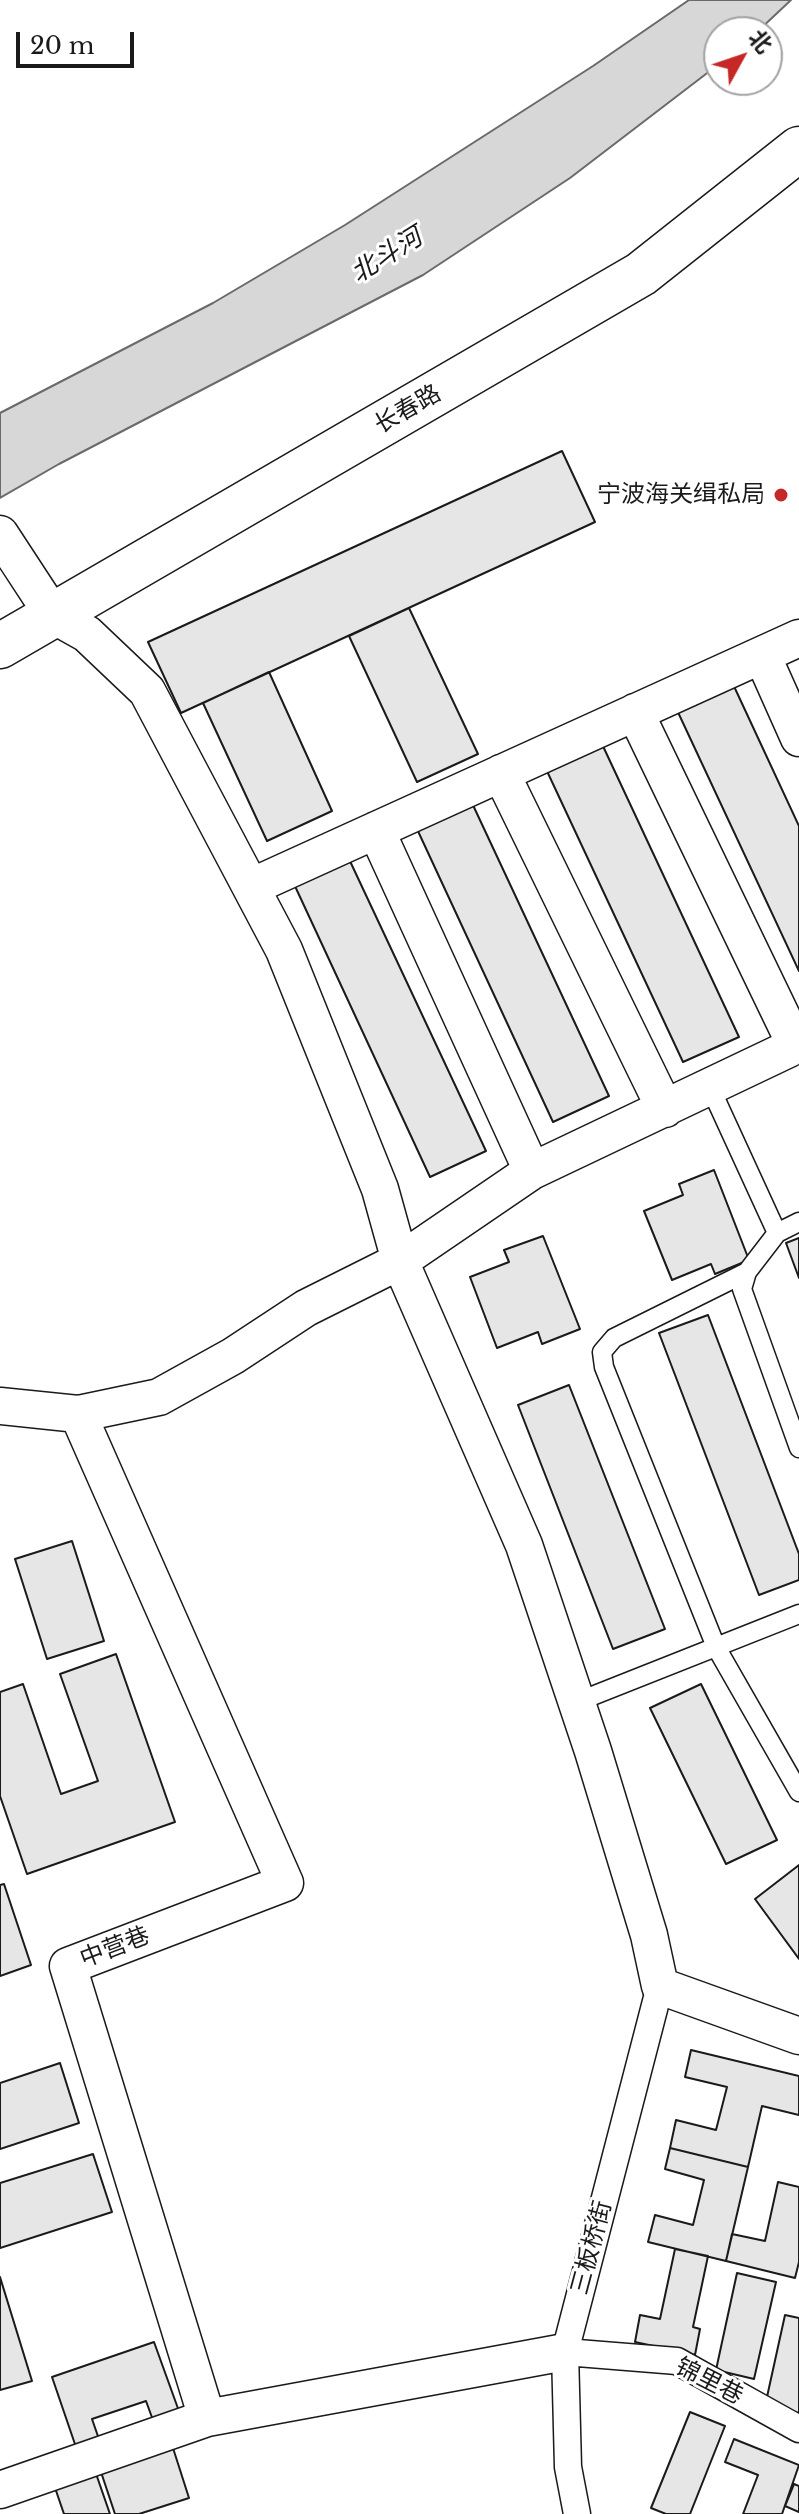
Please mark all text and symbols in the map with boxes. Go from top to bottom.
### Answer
scale bar [20,16,138,66]
north arrow [703,16,783,96]
text: 北 [743,24,778,59]
text: 20 m [30,31,95,60]
water label: 北斗河 [346,222,428,290]
street label: 长春路 [370,380,446,440]
place label: 宁波海关缉私局 [597,481,765,509]
marker: 宁波海关缉私局 [772,486,790,504]
street label: 中营巷 [76,1922,154,1974]
street label: 三板桥街 [566,2198,618,2298]
street label: 锦里巷 [670,2353,748,2411]

